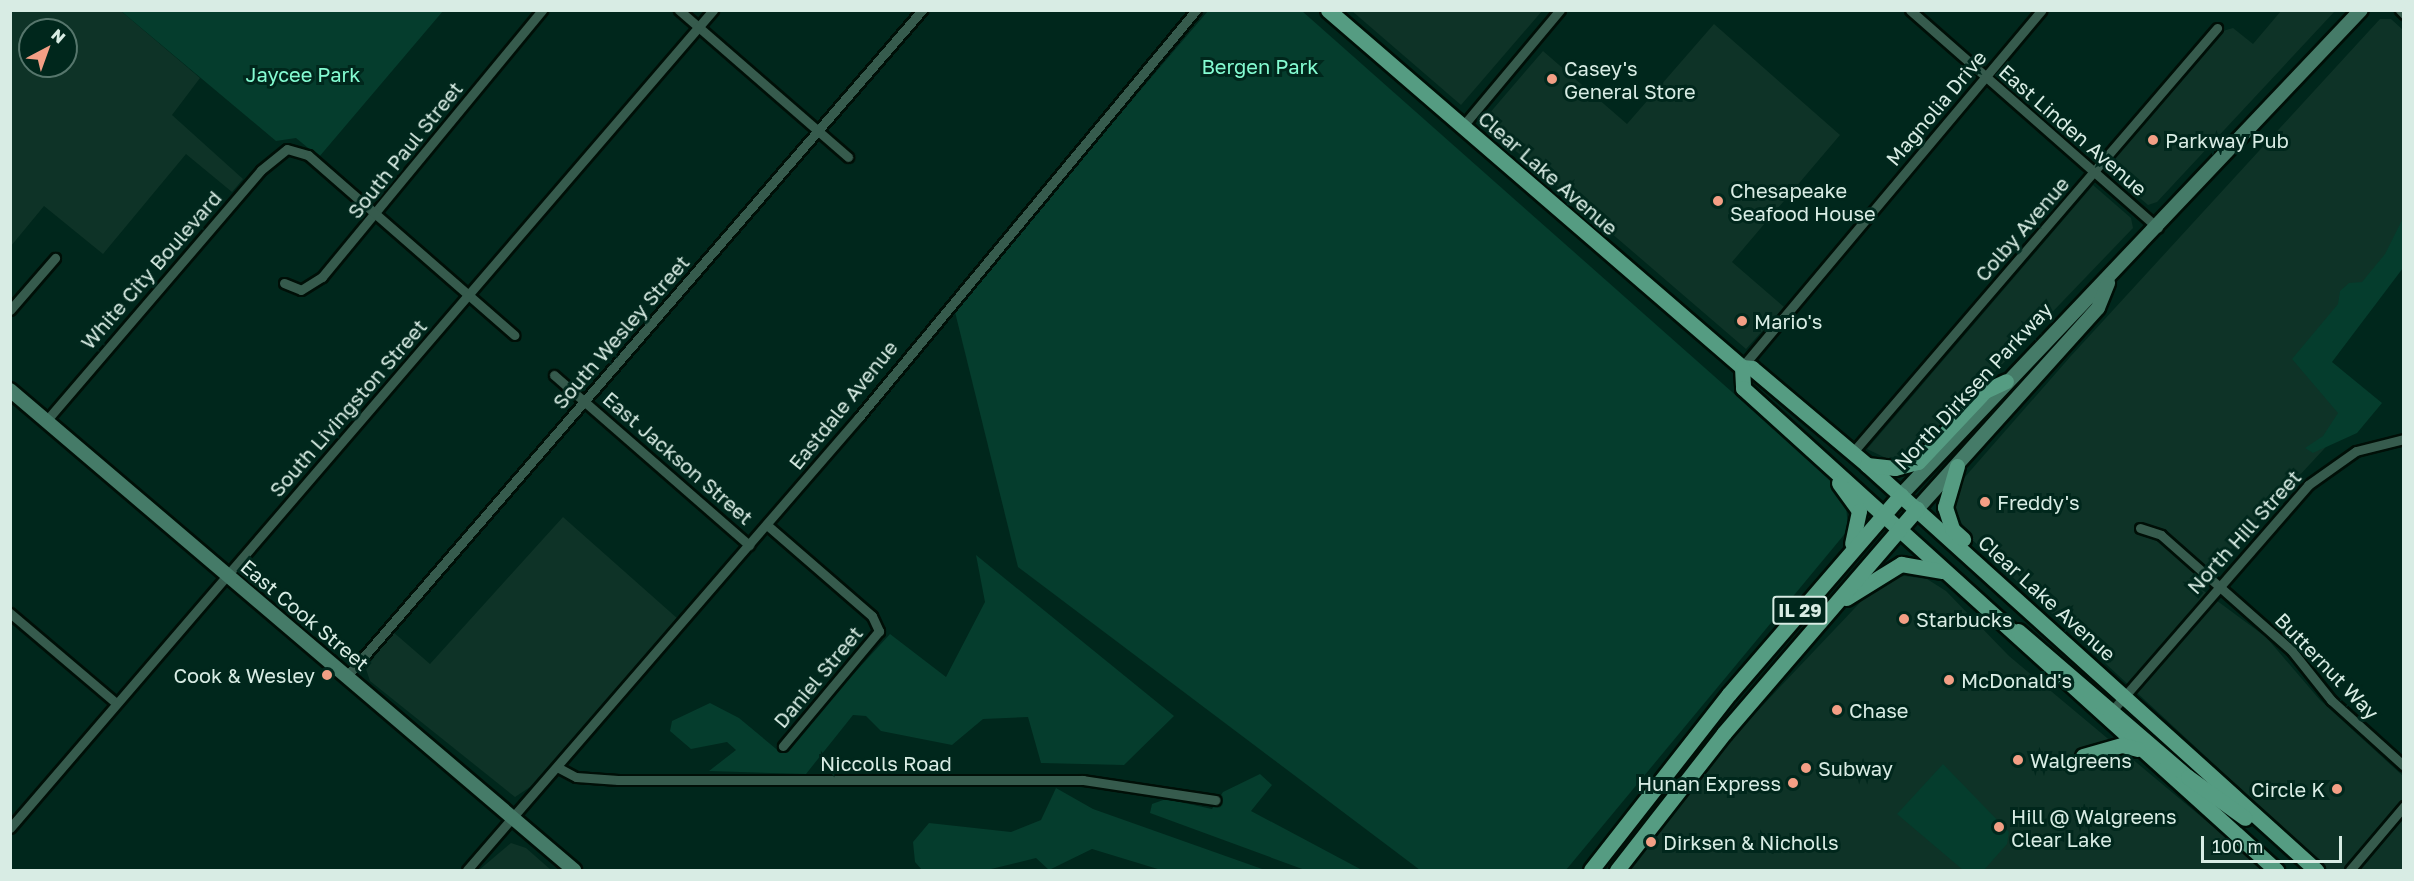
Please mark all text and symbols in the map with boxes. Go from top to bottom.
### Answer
north arrow [18,18,78,78]
text: N [47,24,70,47]
street label: Magnolia Drive [1881,46,1991,170]
park label: Bergen Park [1201,54,1319,78]
place label: Casey's General Store [1564,56,1695,103]
street label: East Linden Avenue [1994,59,2152,201]
park label: Jaycee Park [245,62,361,86]
marker: Casey's General Store [1545,72,1559,86]
street label: South Paul Street [342,77,468,223]
street label: Clear Lake Avenue [1474,106,1622,240]
place label: Parkway Pub [2165,128,2289,152]
marker: Parkway Pub [2146,133,2160,147]
street label: Colby Avenue [1970,172,2074,286]
place label: Chesapeake Seafood House [1730,178,1876,225]
street label: White City Boulevard [76,186,226,354]
marker: Chesapeake Seafood House [1711,194,1725,208]
street label: South Wesley Street [548,250,694,414]
street label: North Dirksen Parkway [1889,297,2057,475]
place label: Mario's [1754,309,1822,333]
street label: South Livingston Street [264,314,432,502]
marker: Mario's [1735,314,1749,328]
street label: Eastdale Avenue [784,336,902,474]
street label: East Jackson Street [598,386,758,530]
street label: North Hill Street [2182,465,2306,599]
place label: Freddy's [1997,490,2080,514]
marker: Freddy's [1978,495,1992,509]
street label: Clear Lake Avenue [1973,530,2121,666]
street label: East Cook Street [236,554,374,676]
road number: IL 29 [1772,595,1828,625]
place label: Starbucks [1916,607,2013,631]
street label: Butternut Way [2270,608,2384,724]
marker: Starbucks [1897,612,1911,626]
street label: Daniel Street [769,621,867,733]
place label: Cook & Wesley [174,663,315,687]
marker: Cook & Wesley [320,668,334,682]
place label: McDonald's [1961,668,2072,692]
marker: McDonald's [1942,673,1956,687]
place label: Chase [1849,698,1908,722]
marker: Chase [1830,703,1844,717]
place label: Walgreens [2030,748,2132,772]
street label: Niccolls Road [820,751,952,775]
marker: Walgreens [2011,753,2025,767]
place label: Subway [1818,756,1893,780]
marker: Subway [1799,761,1813,775]
place label: Hunan Express [1637,771,1781,795]
marker: Hunan Express [1786,776,1800,790]
place label: Circle K [2251,777,2325,801]
marker: Circle K [2330,782,2344,796]
place label: Hill @ Walgreens Clear Lake [2011,804,2177,851]
marker: Hill @ Walgreens Clear Lake [1992,820,2006,834]
scale bar [2204,824,2345,862]
place label: Dirksen & Nicholls [1663,830,1839,854]
marker: Dirksen & Nicholls [1644,835,1658,849]
text: 100 m [2212,835,2263,857]

